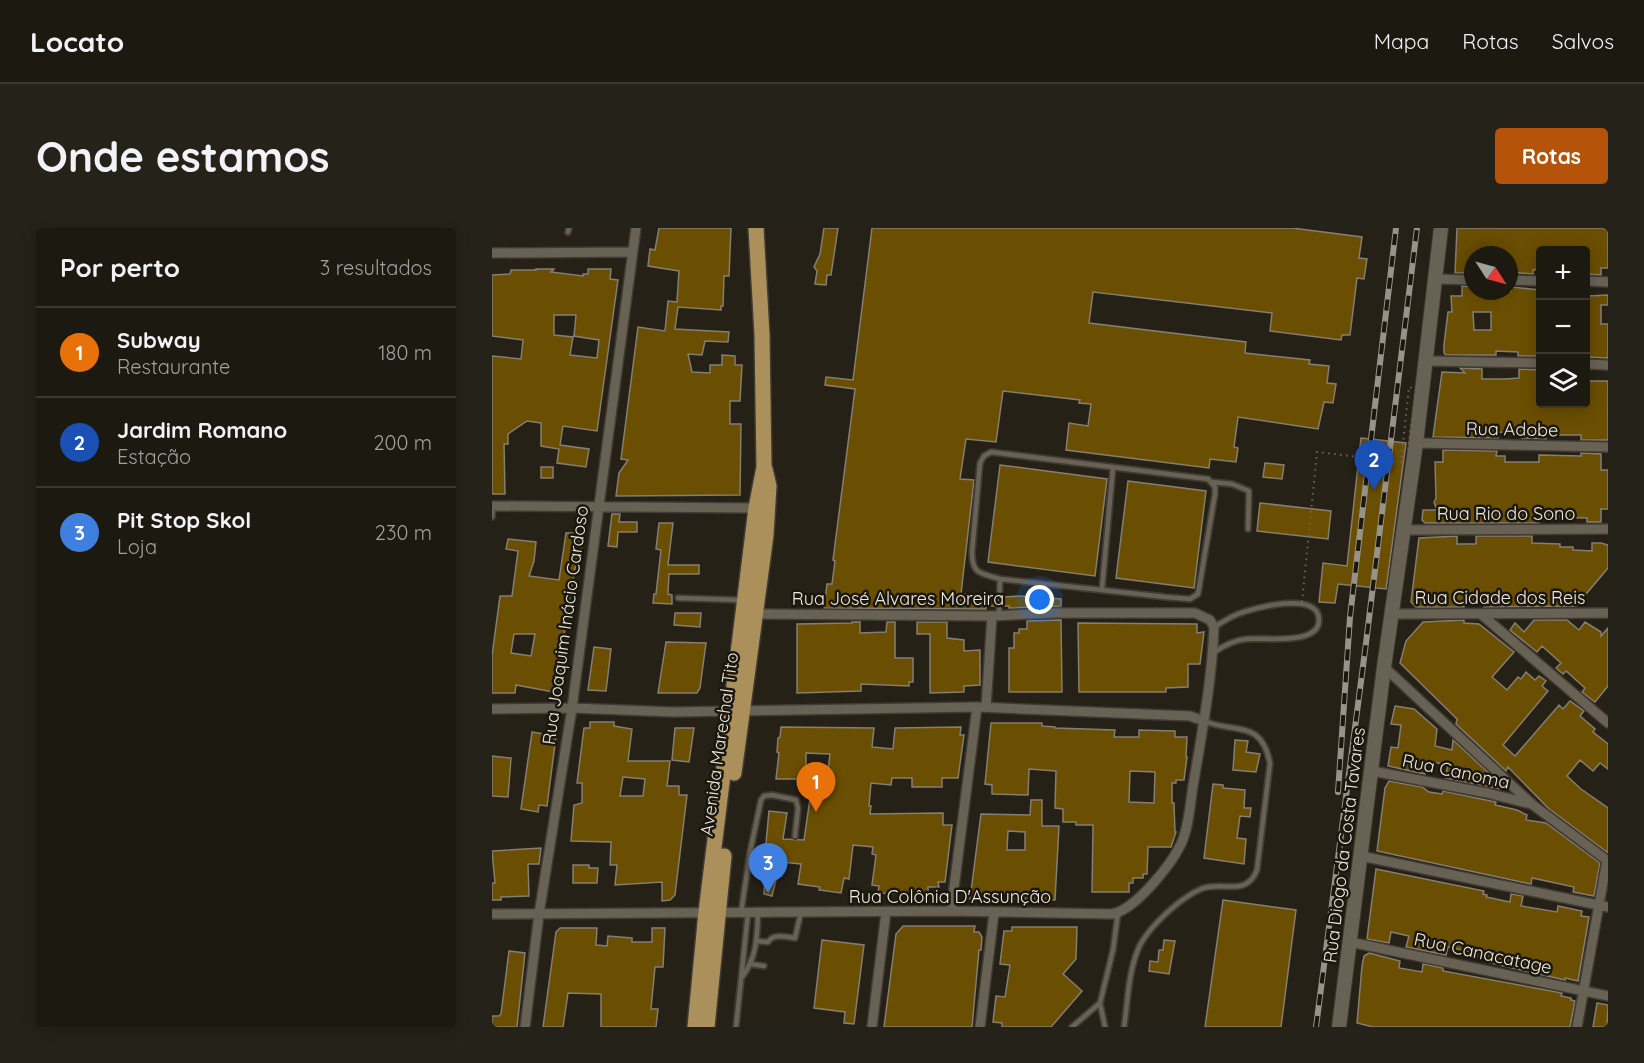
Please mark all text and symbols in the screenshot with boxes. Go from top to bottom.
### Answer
text: Locato [30,24,124,59]
text: Mapa [1374,28,1429,54]
text: Rotas [1462,28,1519,54]
text: Salvos [1552,28,1614,54]
button: Rotas [1495,128,1608,184]
text: Onde estamos [36,130,330,183]
north arrow [1464,246,1518,300]
map controls [1536,246,1590,408]
button: + [1536,246,1590,300]
text: Por perto [60,251,180,284]
text: 3 resultados [320,255,432,280]
button: − [1536,300,1590,354]
text: Subway [117,326,201,354]
text: 1 [76,340,83,365]
text: 180 m [378,340,432,365]
text: Restaurante [117,354,230,379]
button: layers [1536,354,1590,408]
text: Jardim Romano [117,416,287,444]
street label: Rua Adobe [1466,417,1558,441]
text: 2 [74,430,85,455]
text: 200 m [373,430,432,455]
pin: 2 [1354,440,1394,490]
text: Estação [117,444,191,469]
street label: Rua Rio do Sono [1437,502,1575,525]
street label: Rua Joaquim Inácio Cardoso [537,504,593,746]
text: Pit Stop Skol [117,506,251,534]
text: 3 [74,520,85,545]
text: 230 m [375,520,432,545]
text: Loja [117,534,157,559]
your location [1025,585,1054,614]
street label: Rua Cidade dos Reis [1415,586,1585,609]
street label: Rua José Alvares Moreira [792,587,1004,610]
street label: Avenida Marechal Tito [695,651,743,837]
street label: Rua Diogo da Costa Tavares [1318,726,1370,964]
street label: Rua Canoma [1400,748,1512,794]
pin: 1 [796,762,836,812]
pin: 3 [748,844,788,893]
street label: Rua Colônia D'Assunção [849,885,1051,908]
street label: Rua Canacatage [1412,927,1554,979]

